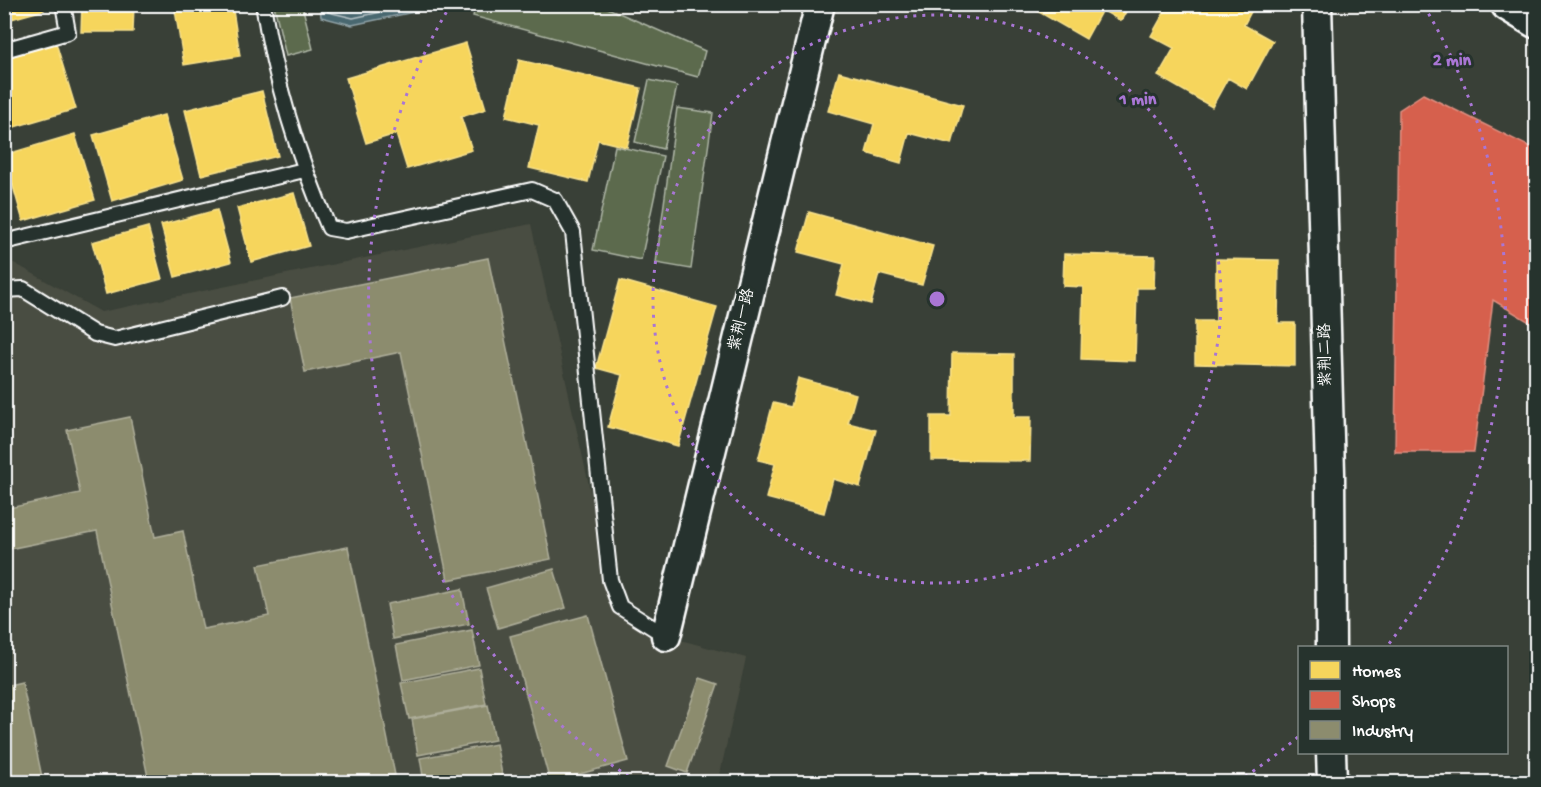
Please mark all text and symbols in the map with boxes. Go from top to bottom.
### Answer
text: 2 min [1433,51,1472,72]
text: 1 min [1119,90,1157,111]
street label: 紫荆一路 [724,286,760,353]
centre of rings [927,289,947,309]
street label: 紫荆二路 [1315,323,1337,387]
legend [1298,646,1508,754]
text: Homes [1352,662,1402,683]
text: Shops [1352,692,1396,713]
text: Industry [1352,722,1413,743]

